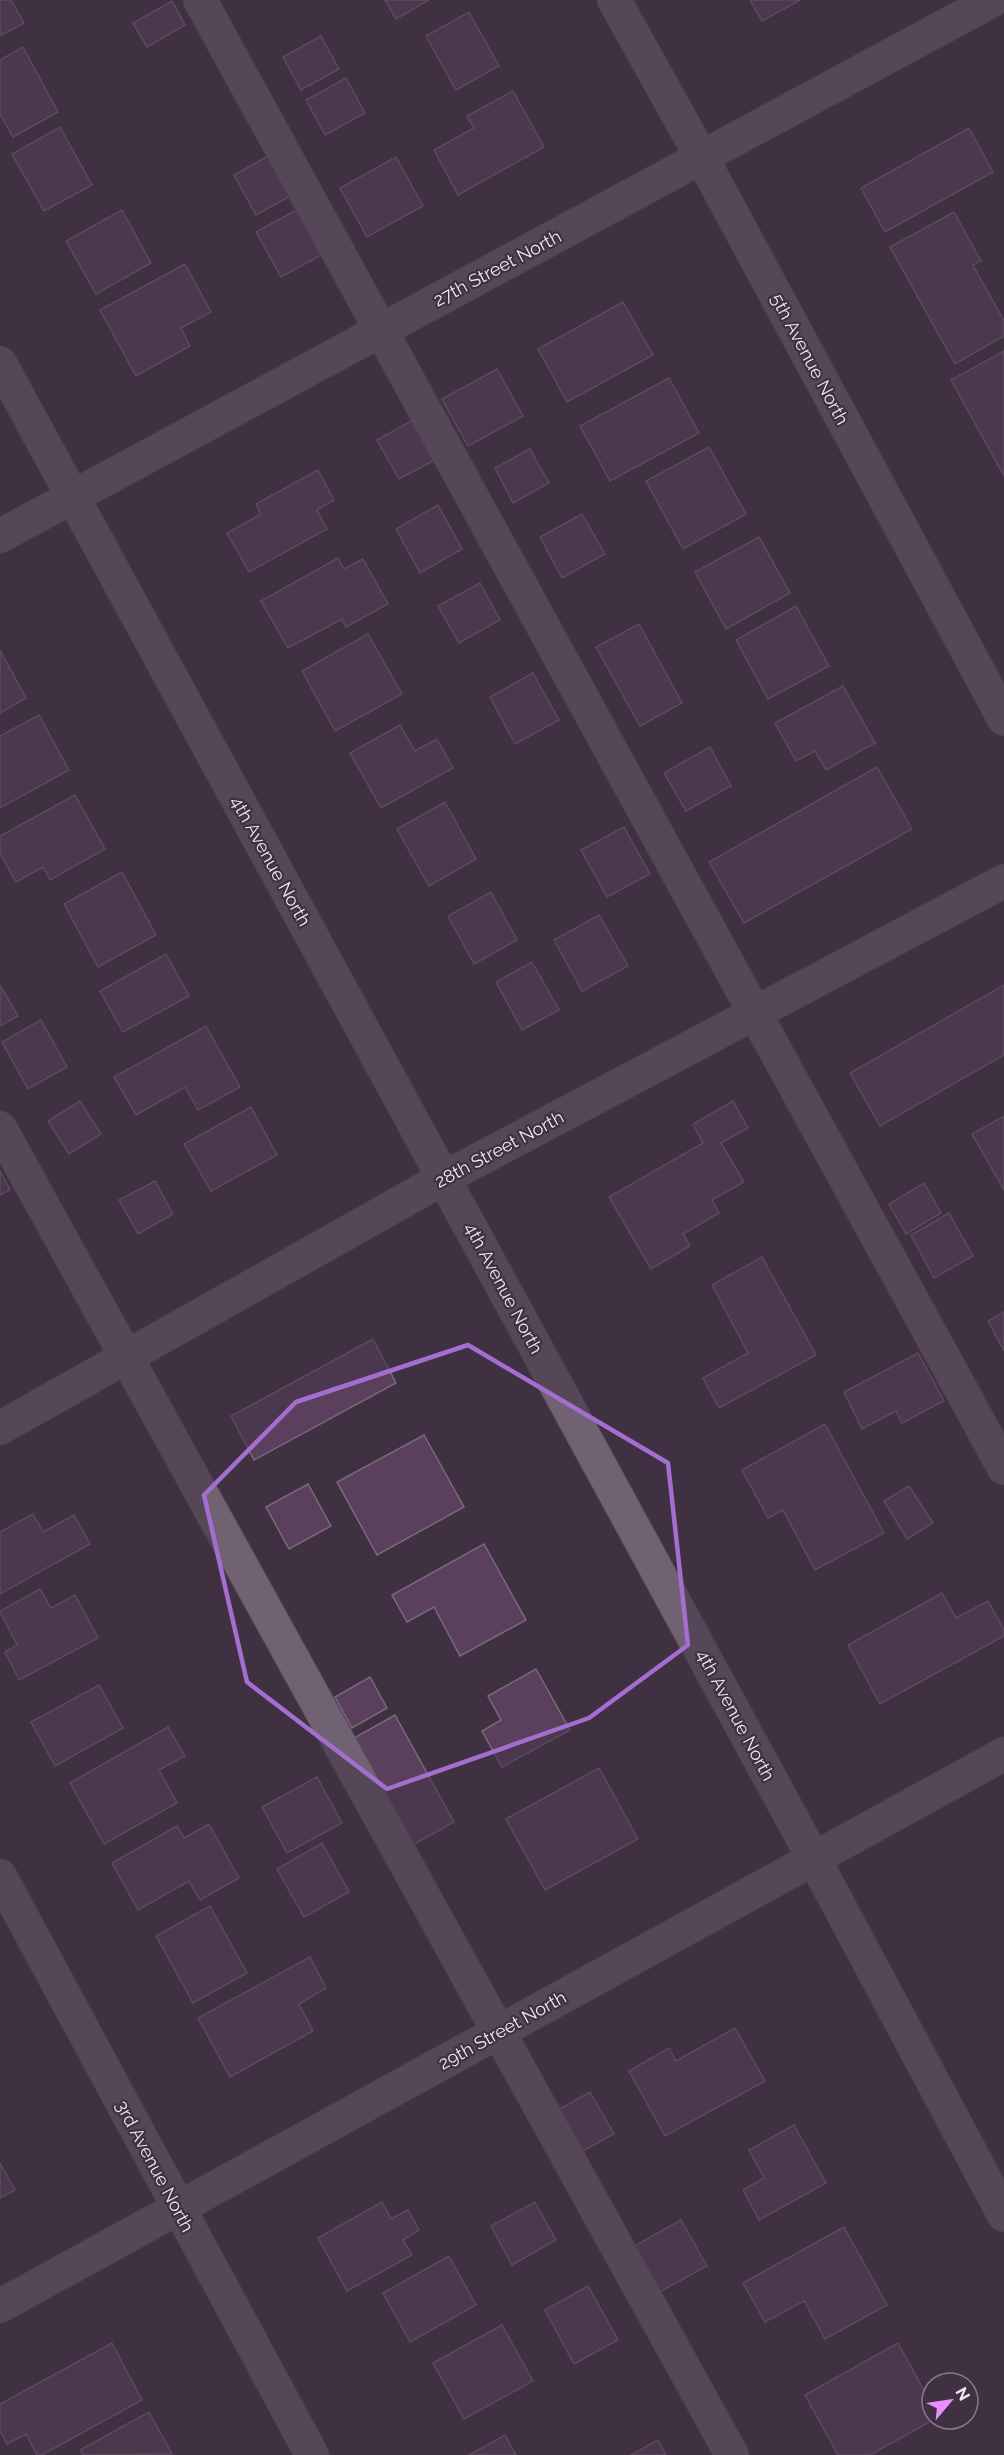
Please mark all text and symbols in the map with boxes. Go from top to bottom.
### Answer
street label: 27th Street North [429,225,565,311]
street label: 5th Avenue North [767,290,853,428]
street label: 4th Avenue North [227,792,315,930]
street label: 28th Street North [431,1106,567,1192]
street label: 4th Avenue North [461,1219,547,1357]
street label: 4th Avenue North [693,1646,779,1784]
street label: 29th Street North [434,1986,570,2074]
street label: 3rd Avenue North [111,2097,199,2235]
north arrow [920,2371,980,2431]
text: N [951,2384,974,2404]

